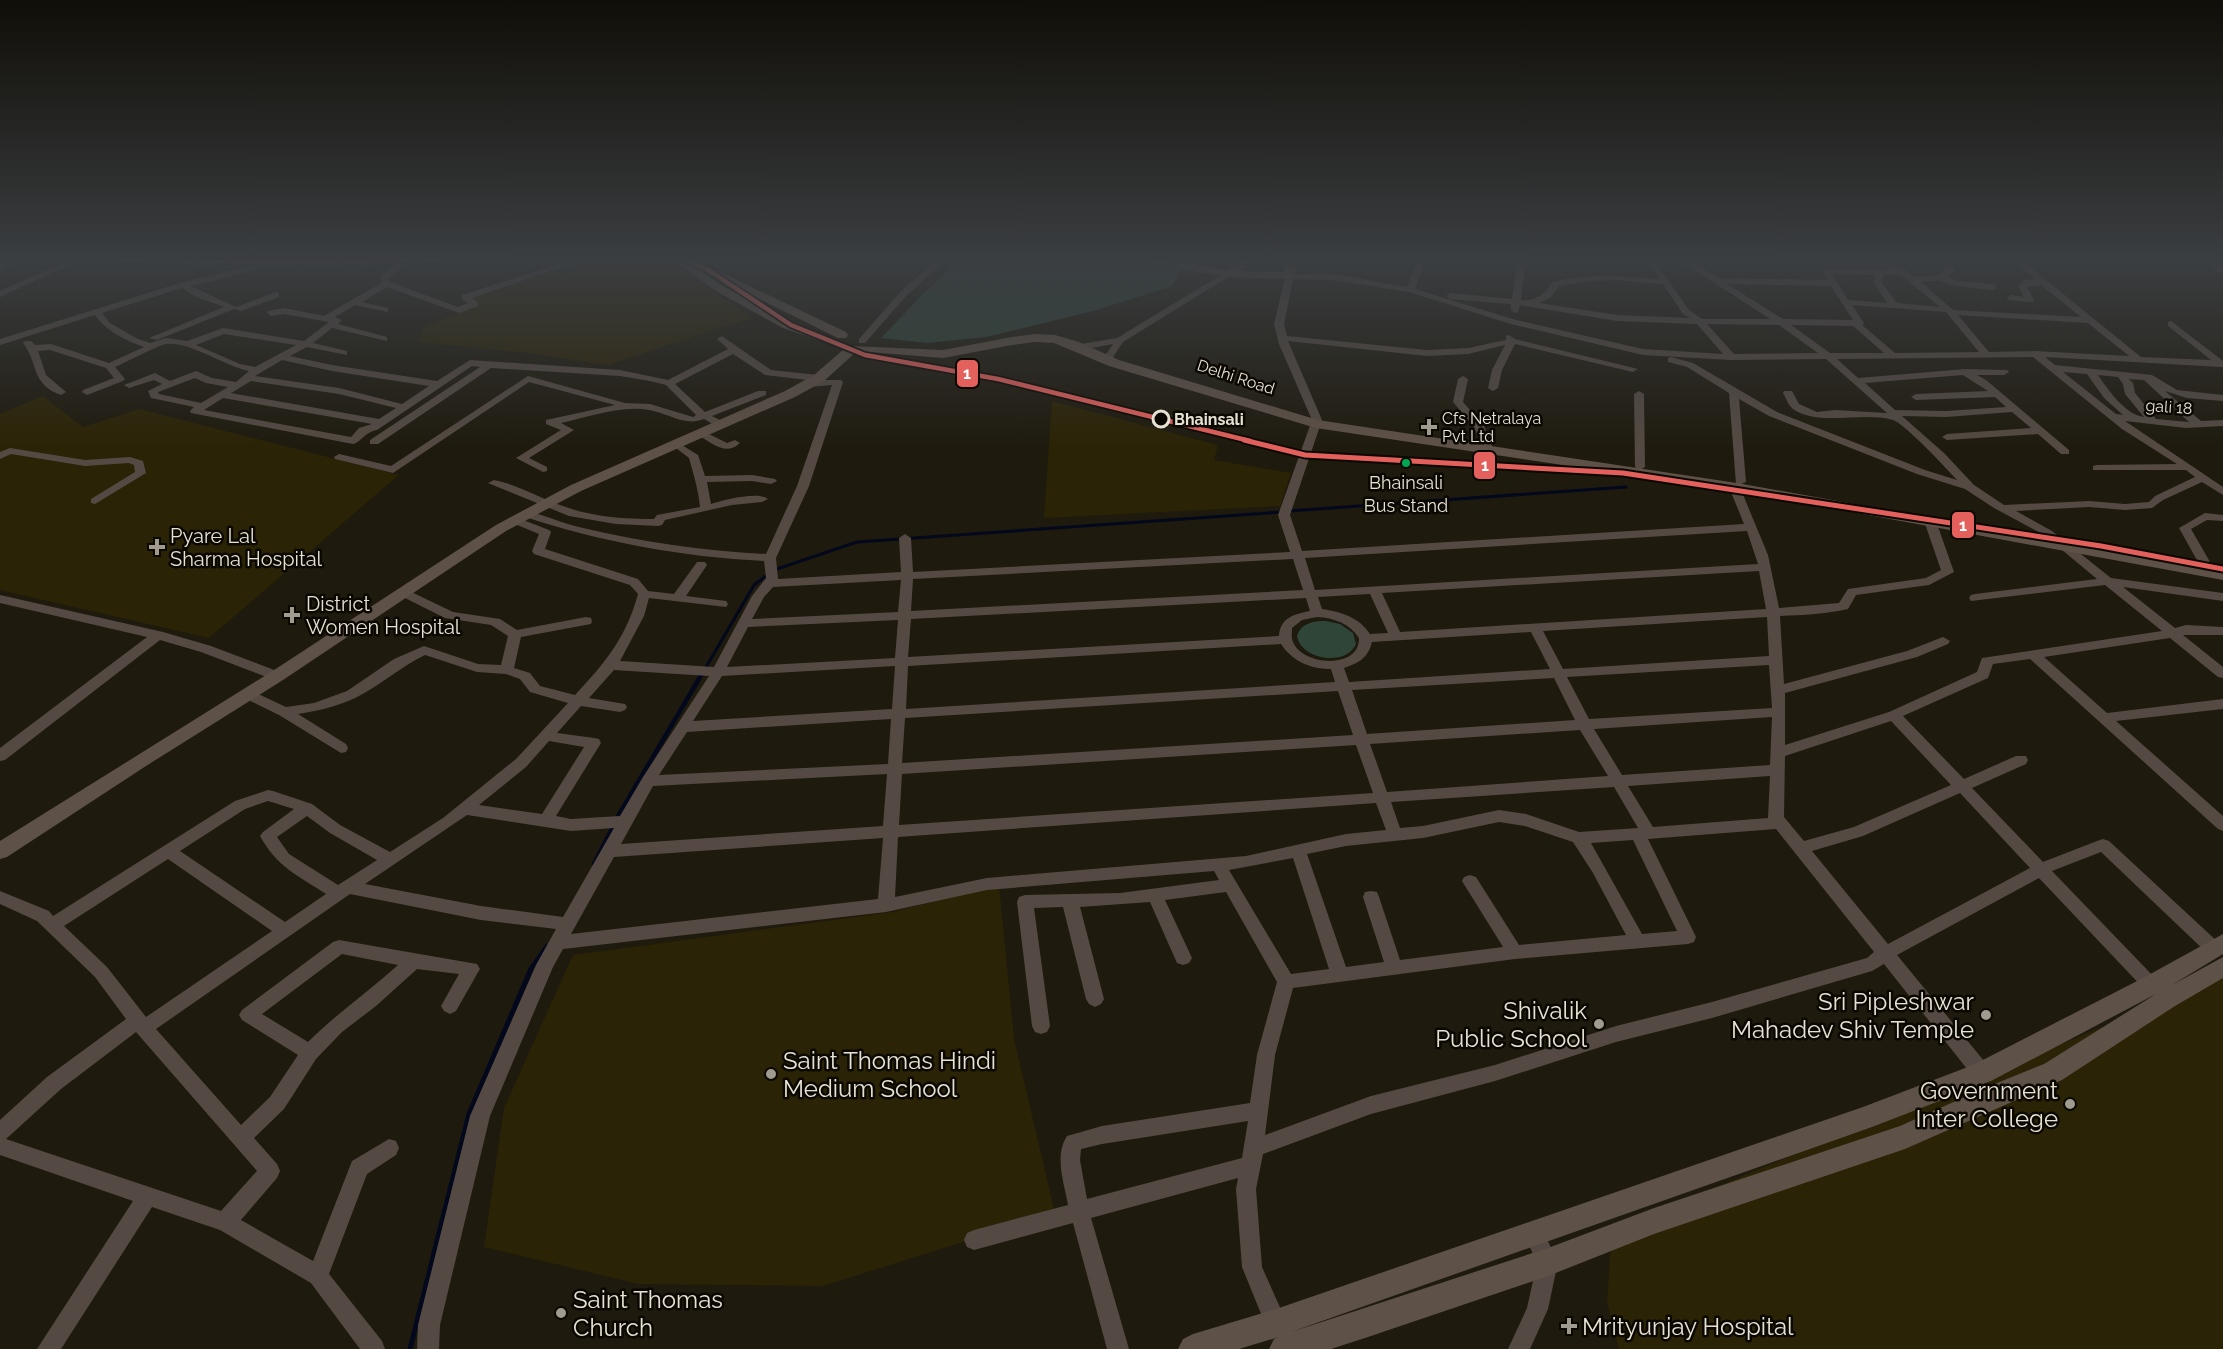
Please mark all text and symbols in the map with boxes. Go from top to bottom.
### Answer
street label: Delhi Road [1195,356,1277,398]
line badge: 1 [956,359,979,388]
text: 1 [963,364,971,383]
street label: gali 18 [2145,396,2193,418]
place label: Cfs Netralaya Pvt Ltd [1442,409,1541,446]
marker: Bhainsali [1152,410,1170,428]
place label: Bhainsali [1174,410,1244,429]
marker: Cfs Netralaya Pvt Ltd [1420,418,1438,436]
line badge: 1 [1473,451,1496,480]
text: 1 [1481,456,1489,475]
marker: Bhainsali Bus Stand [1400,457,1412,469]
place label: Bhainsali Bus Stand [1364,472,1448,516]
line badge: 1 [1951,511,1975,539]
text: 1 [1959,516,1967,535]
place label: Pyare Lal Sharma Hospital [170,524,323,571]
marker: Pyare Lal Sharma Hospital [148,538,166,556]
place label: District Women Hospital [306,592,461,639]
marker: District Women Hospital [283,606,301,624]
place label: Sri Pipleshwar Mahadev Shiv Temple [1731,987,1975,1044]
place label: Shivalik Public School [1435,996,1587,1053]
marker: Sri Pipleshwar Mahadev Shiv Temple [1979,1008,1993,1022]
marker: Shivalik Public School [1592,1017,1606,1031]
place label: Saint Thomas Hindi Medium School [783,1046,996,1103]
marker: Saint Thomas Hindi Medium School [764,1067,778,1081]
place label: Government Inter College [1915,1076,2058,1133]
marker: Government Inter College [2063,1097,2077,1111]
place label: Saint Thomas Church [573,1285,723,1342]
marker: Saint Thomas Church [554,1306,568,1320]
place label: Mrityunjay Hospital [1582,1312,1794,1341]
marker: Mrityunjay Hospital [1560,1317,1578,1335]

